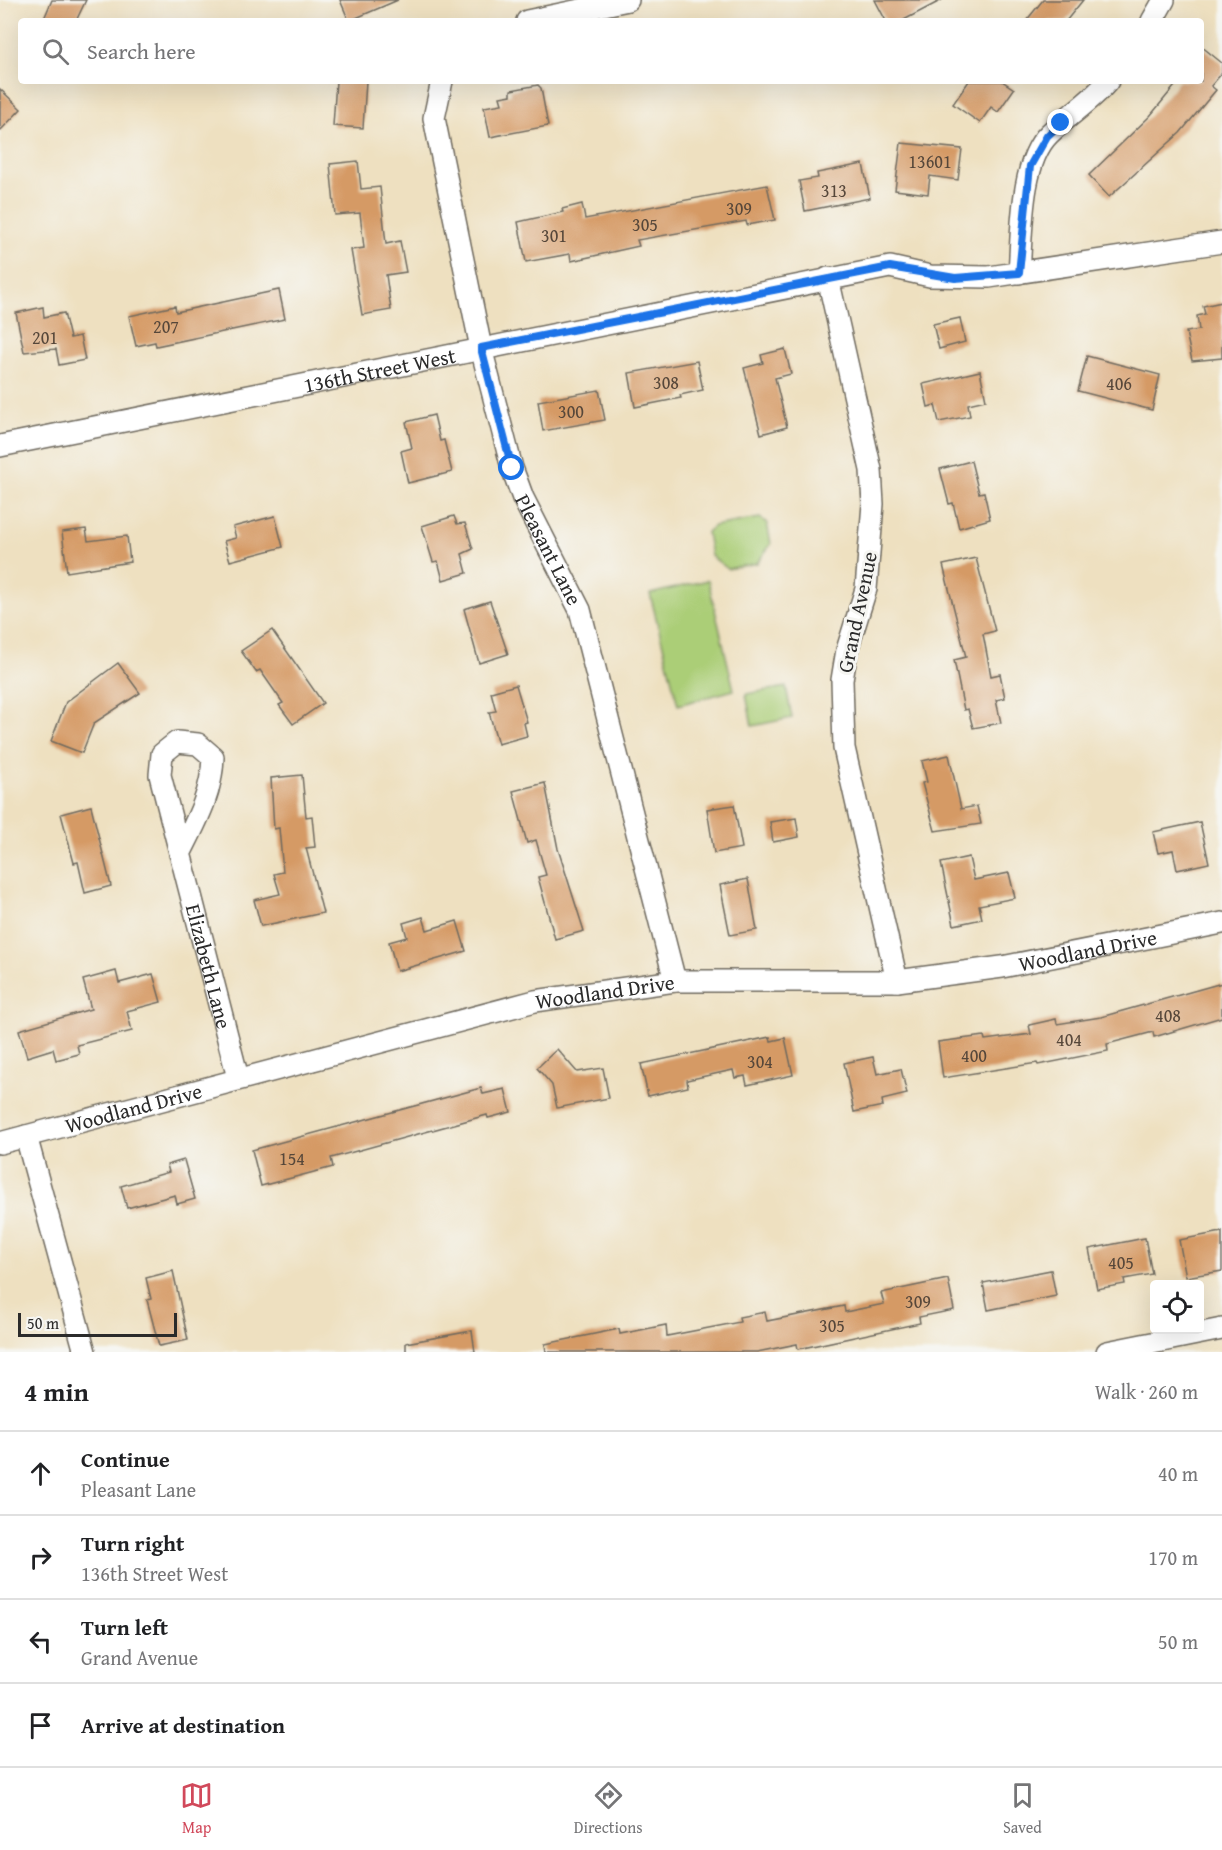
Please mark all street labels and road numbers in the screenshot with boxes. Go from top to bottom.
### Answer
street label: 136th Street West [301,339,459,400]
street label: Pleasant Lane [508,488,590,610]
street label: Grand Avenue [829,549,885,675]
street label: Elizabeth Lane [178,900,240,1032]
street label: Woodland Drive [1016,921,1159,979]
street label: Woodland Drive [533,966,677,1016]
street label: Woodland Drive [62,1075,205,1141]

